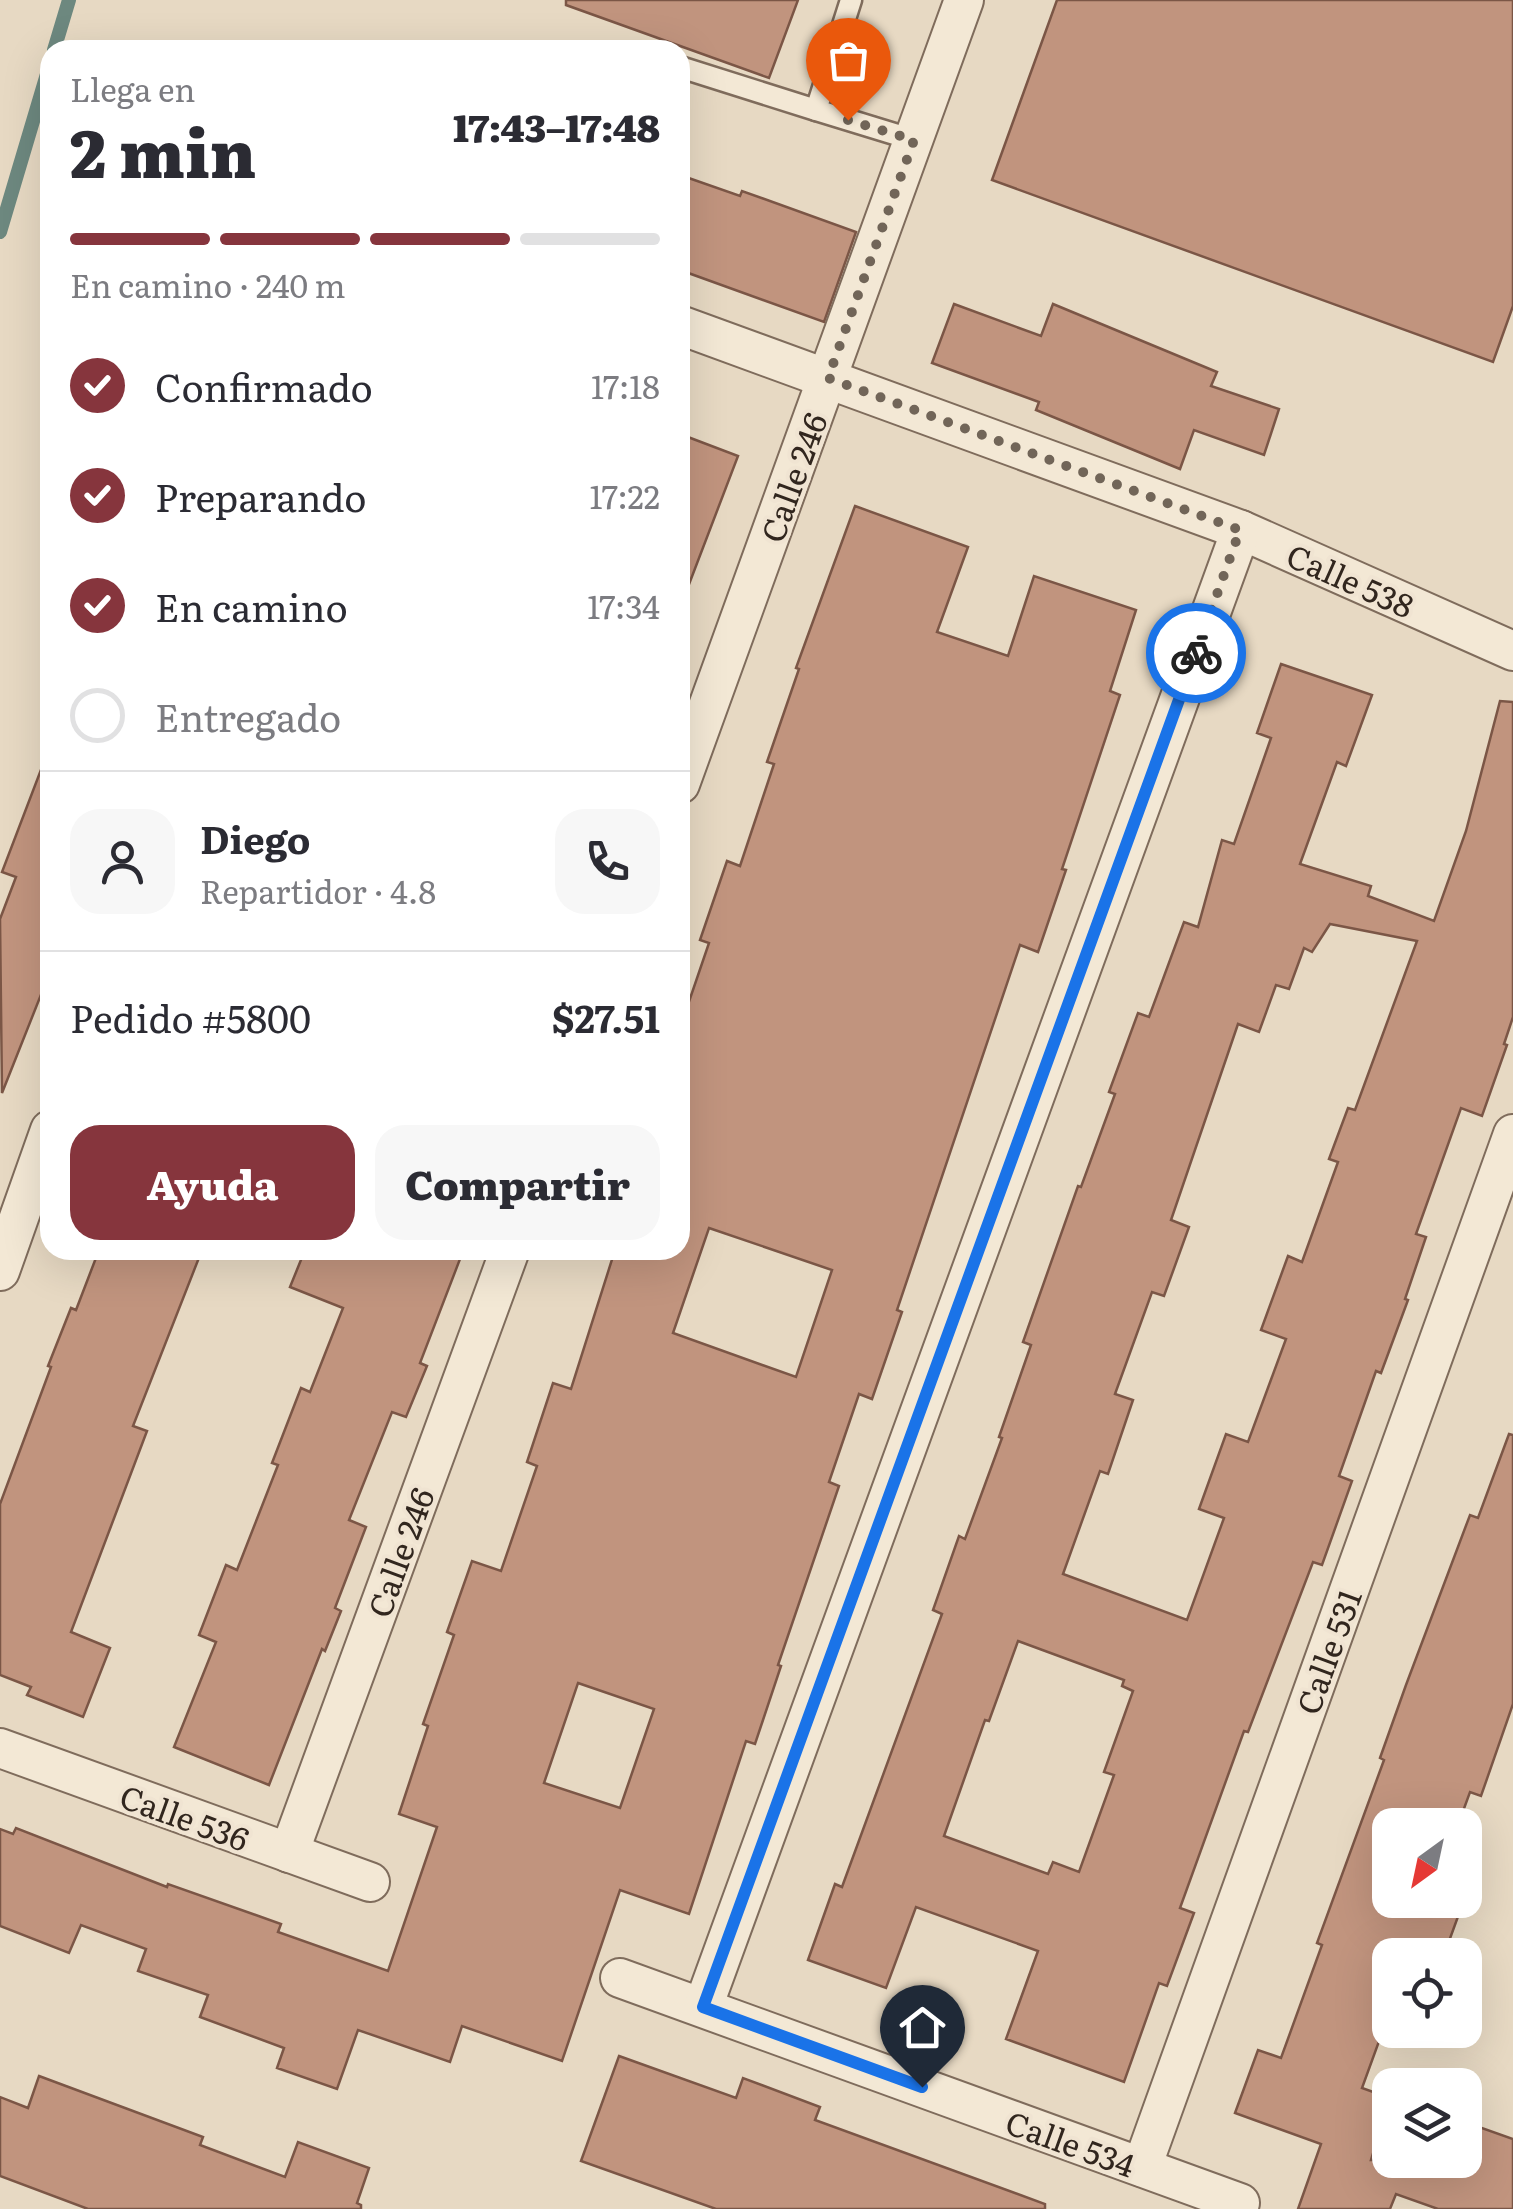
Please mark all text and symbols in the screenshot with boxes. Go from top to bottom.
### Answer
pin [806,18,891,121]
icon: bag [821,33,876,88]
text: Llega en [70,64,195,112]
text: 17:43–17:48 [453,97,660,154]
text: 2 min [70,101,256,198]
text: En camino · 240 m [70,260,346,308]
text: Confirmado [155,357,373,414]
icon: check [70,358,125,413]
text: 17:18 [591,361,660,409]
street label: Calle 246 [746,406,838,548]
text: Preparando [155,467,367,524]
icon: check [70,468,125,523]
text: 17:22 [590,471,660,519]
street label: Calle 538 [1280,530,1422,628]
text: En camino [155,577,348,634]
icon: check [70,578,125,633]
text: 17:34 [587,581,660,629]
courier [1146,603,1246,703]
icon: bike [1169,626,1224,681]
text: Entregado [155,687,341,744]
button: person [70,809,175,914]
text: Diego [200,809,310,866]
button: phone [555,809,660,914]
text: Repartidor · 4.8 [200,866,436,914]
text: Pedido #5800 [70,988,311,1045]
text: $27.51 [552,988,660,1045]
button: Ayuda [70,1125,355,1240]
button: Compartir [375,1125,660,1240]
street label: Calle 246 [353,1481,445,1623]
street label: Calle 531 [1282,1582,1372,1720]
street label: Calle 536 [114,1770,256,1862]
north arrow [1372,1808,1482,1918]
map controls [1372,1808,1482,2178]
button: locate [1372,1938,1482,2048]
pin [880,1985,965,2088]
icon: home [895,2000,950,2055]
button: layers [1372,2068,1482,2178]
street label: Calle 534 [1000,2096,1142,2188]

